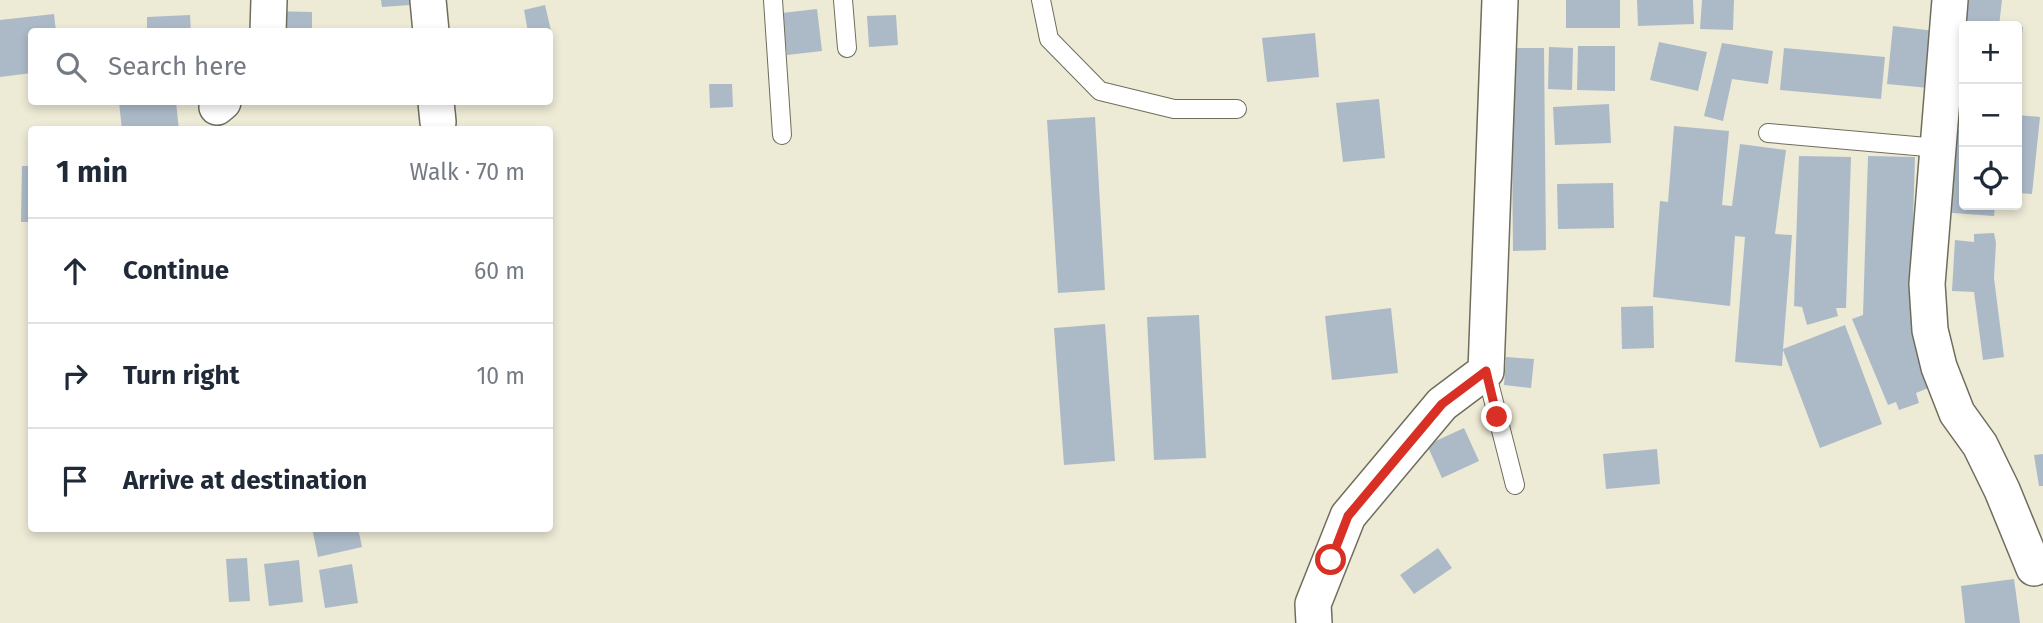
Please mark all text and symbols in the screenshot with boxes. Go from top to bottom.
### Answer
map controls [1959,21,2022,210]
button: + [1959,21,2022,84]
search box [28,28,553,105]
icon: search [52,48,90,86]
text: Search here [108,51,247,82]
button: − [1959,84,2022,147]
button: locate [1959,147,2022,210]
text: 1 min [56,154,128,190]
text: Walk · 70 m [410,158,525,186]
icon: ahead [56,252,94,290]
text: Continue [123,255,229,286]
text: 60 m [474,257,525,285]
icon: right [56,357,94,395]
text: Turn right [123,360,240,391]
text: 10 m [476,362,525,390]
route end [1481,401,1512,432]
icon: arrive [56,462,94,500]
text: Arrive at destination [123,465,367,496]
route start [1315,544,1346,575]

